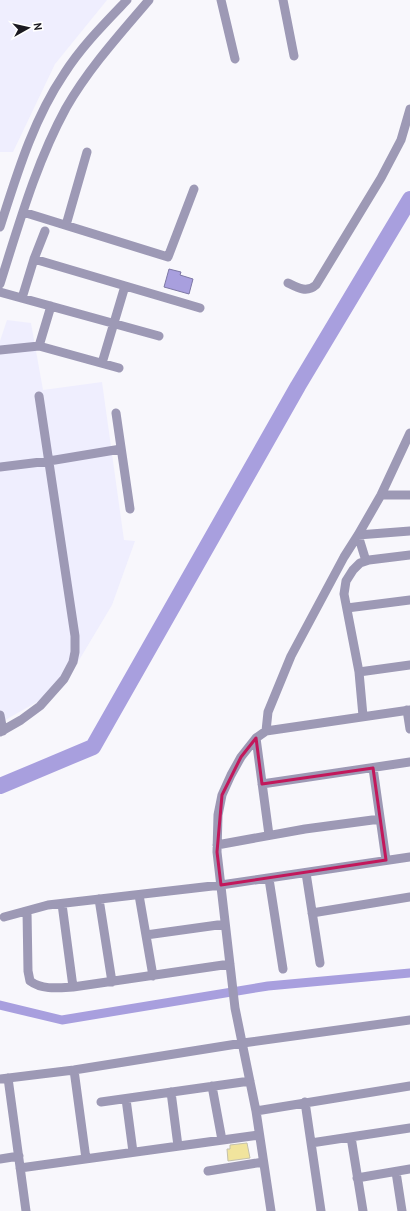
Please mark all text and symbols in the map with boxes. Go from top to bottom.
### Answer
north arrow [8,8,48,48]
text: N [30,22,45,31]

